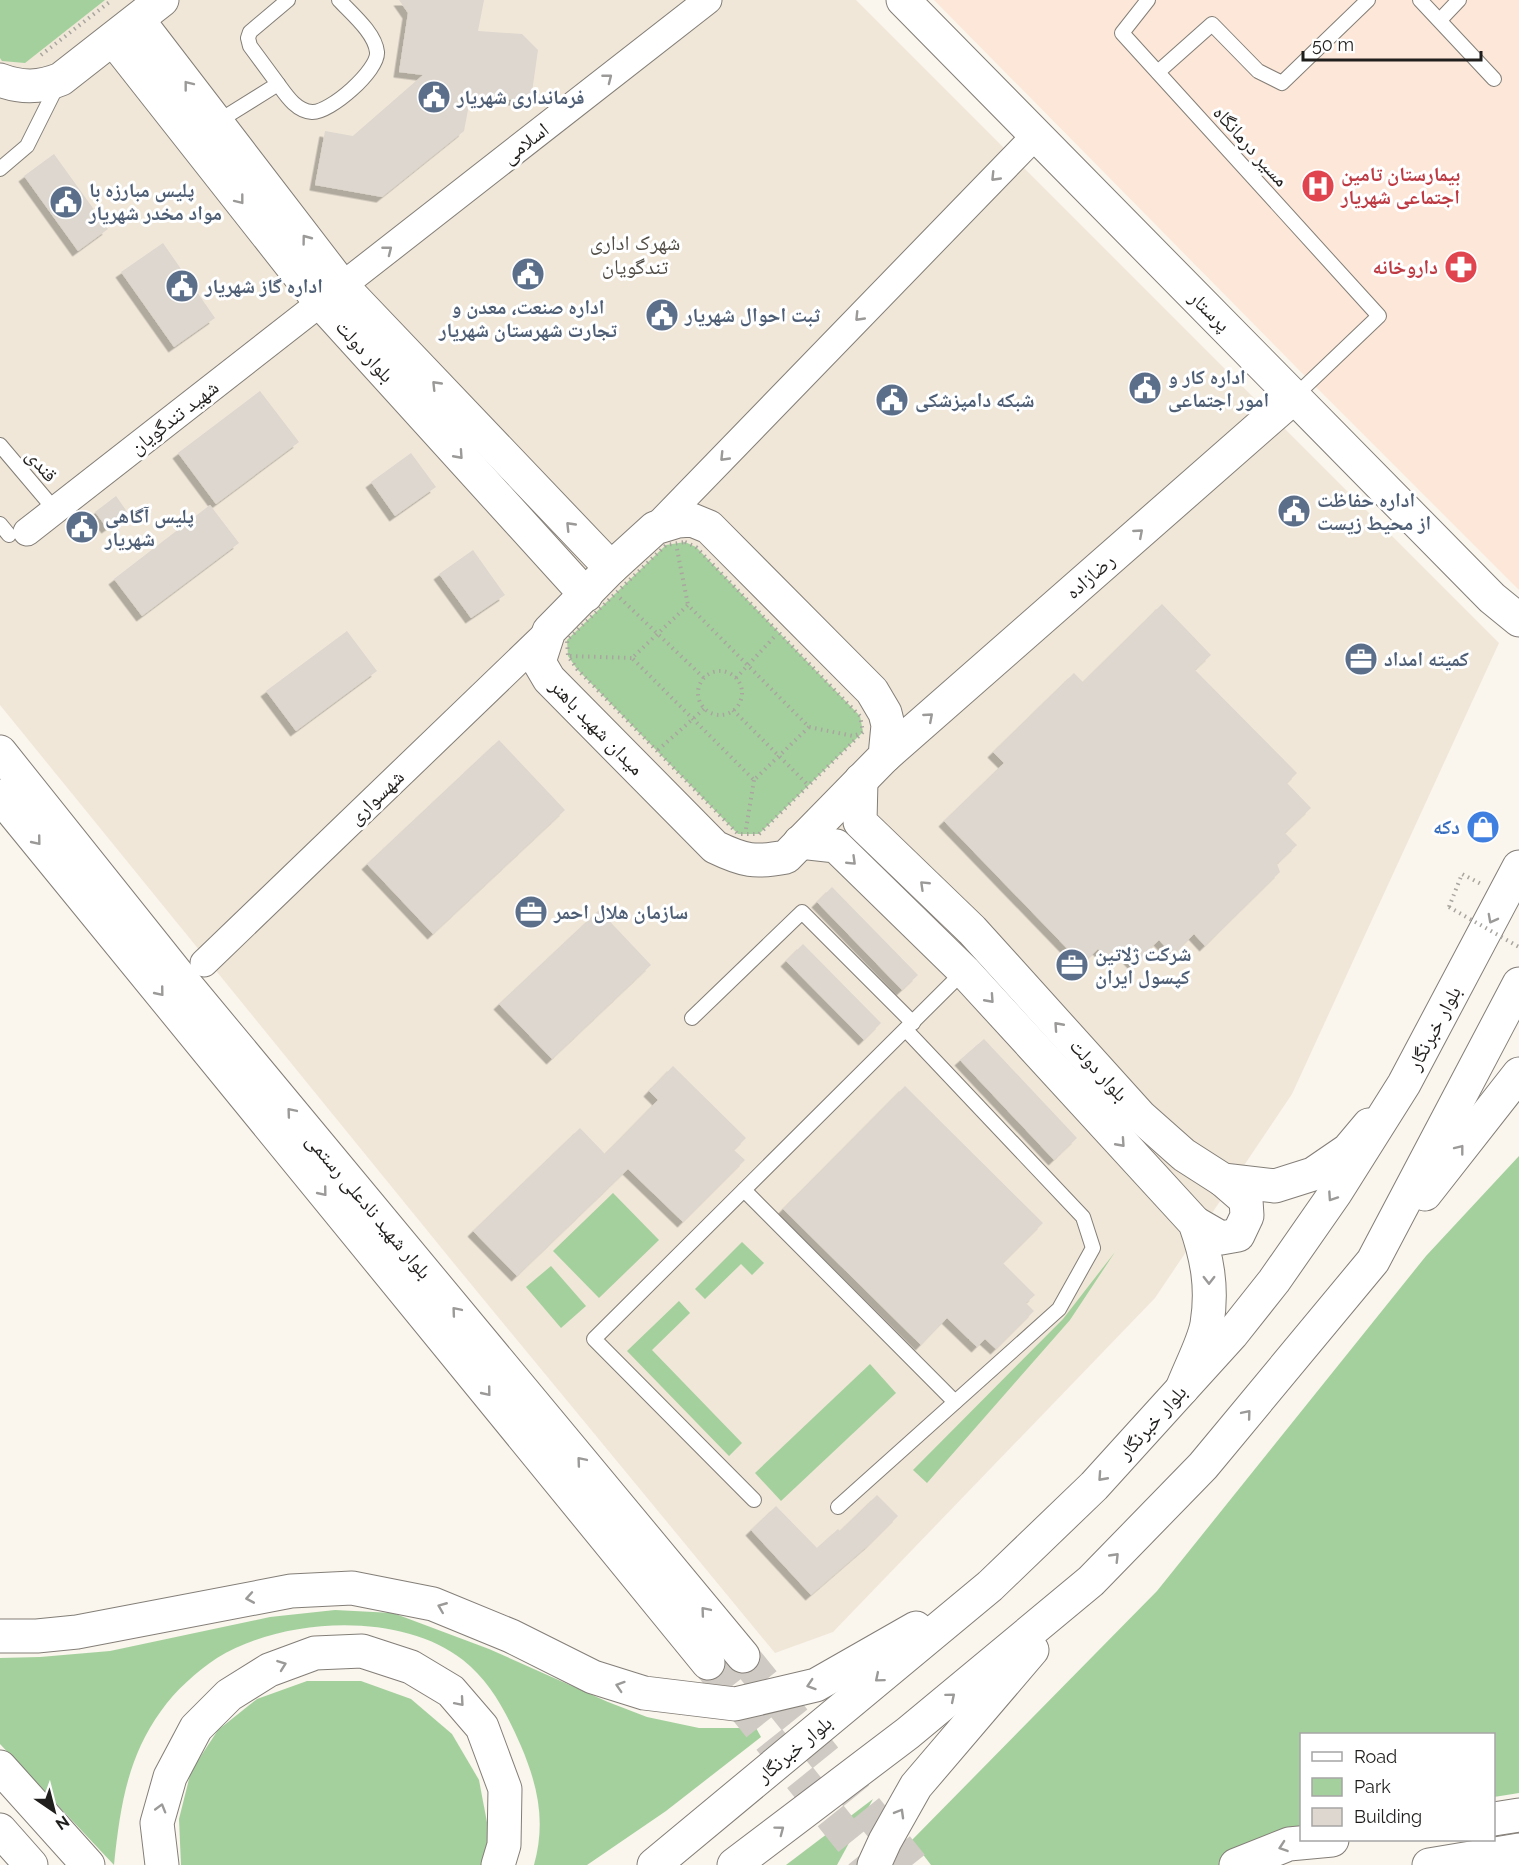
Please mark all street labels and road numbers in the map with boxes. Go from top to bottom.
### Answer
street label: مسیر درمانگاه [1208,100,1294,192]
street label: اسلامی [497,117,553,169]
street label: پرستار [1184,285,1236,337]
street label: بلوار دولت [331,315,399,387]
street label: شهید تندگویان [125,375,223,459]
street label: قندی [21,443,63,487]
street label: رضازاده [1060,548,1120,604]
street label: میدان شهید باهنر [544,673,649,780]
street label: شهسواری [343,765,409,829]
street label: بلوار خبرنگار [1401,982,1466,1075]
street label: بلوار دولت [1065,1034,1133,1106]
street label: بلوار شهید نادعلی رستمی [301,1128,437,1284]
street label: بلوار خبرنگار [1112,1380,1192,1465]
street label: بلوار خبرنگار [750,1710,837,1788]

